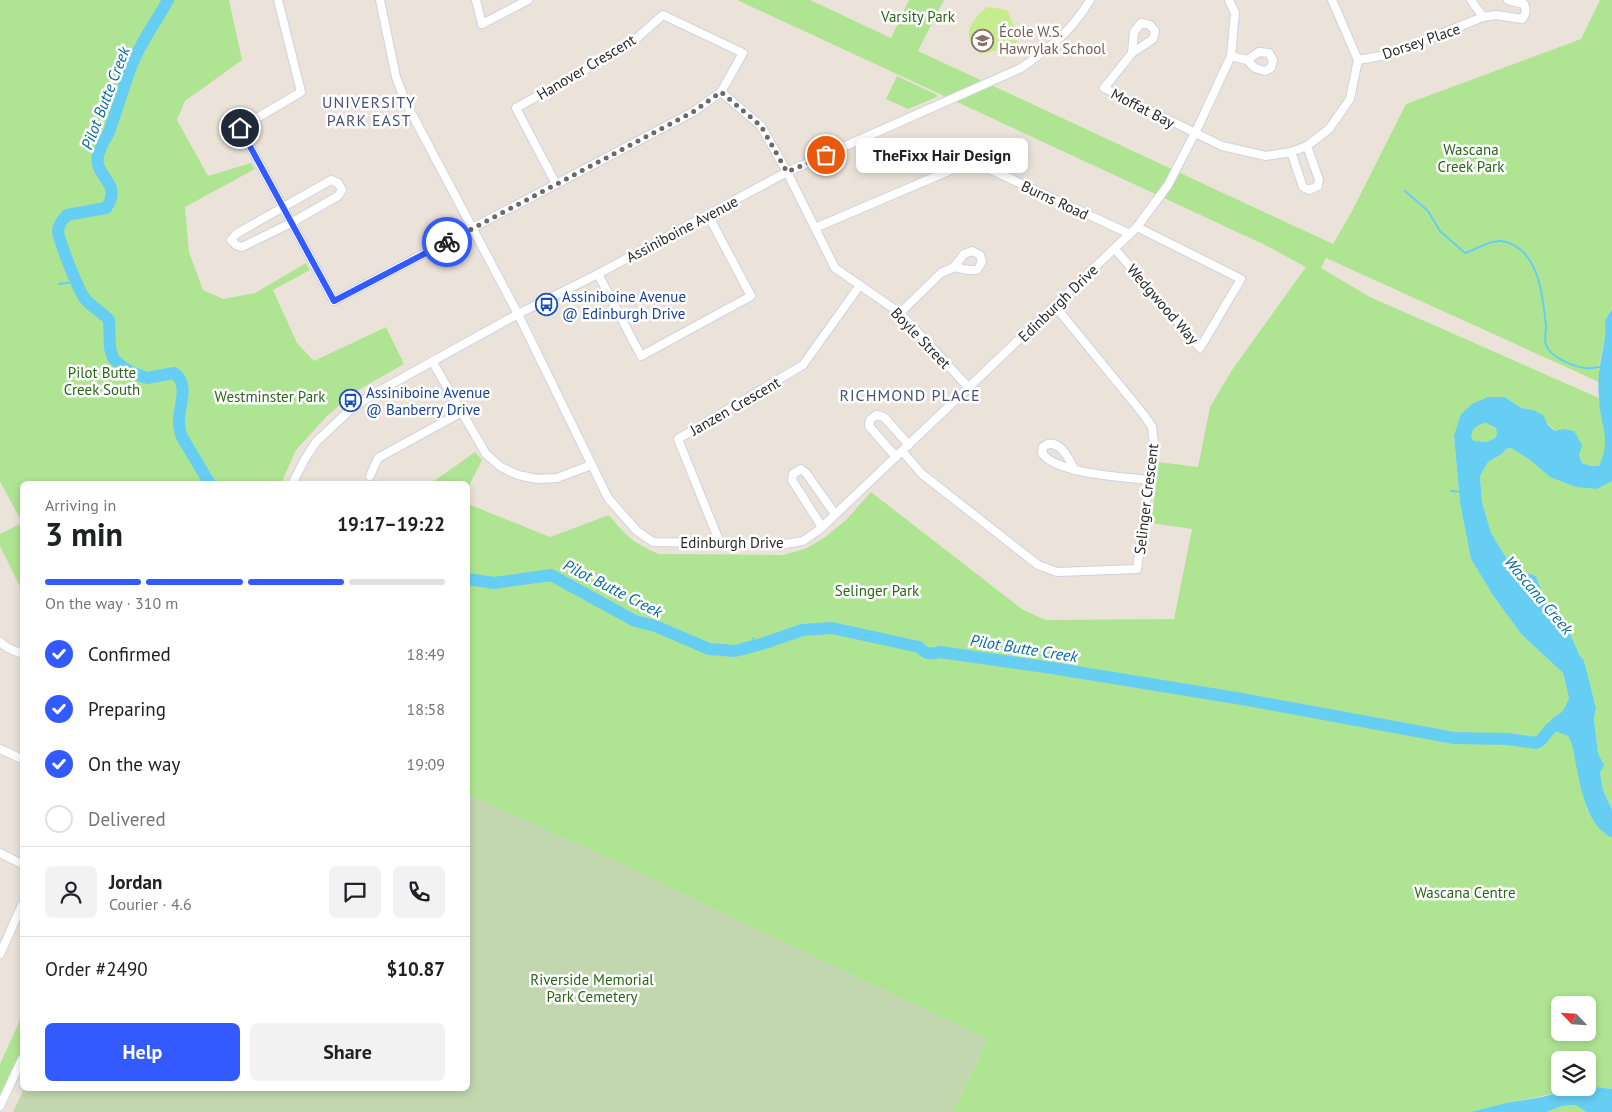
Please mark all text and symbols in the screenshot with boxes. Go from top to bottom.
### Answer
park label: Varsity Park [880,7,956,26]
street label: Dorsey Place [1379,19,1463,63]
place label: École W.S. Hawrylak School [999,22,1106,58]
school or university icon: École W.S. Hawrylak School [971,28,995,52]
street label: Hanover Crescent [533,30,639,104]
water label: Pilot Butte Creek [76,43,134,152]
street label: Moffat Bay [1108,84,1178,132]
district label: UNIVERSITY PARK EAST [322,92,416,130]
pin [219,107,261,149]
icon: home [226,114,254,142]
pin [805,134,847,176]
callout: TheFixx Hair Design [856,138,1028,172]
park label: Wascana Creek Park [1438,140,1505,176]
icon: bag [812,141,840,169]
text: TheFixx Hair Design [873,145,1011,165]
street label: Burns Road [1018,176,1092,224]
street label: Assiniboine Avenue [623,192,741,266]
courier [422,217,472,267]
icon: bike [433,228,461,256]
street label: Edinburgh Drive [1014,260,1102,346]
street label: Wedgwood Way [1123,260,1203,348]
place label: Assiniboine Avenue @ Edinburgh Drive [562,287,686,323]
bus stop icon: Assiniboine Avenue @ Edinburgh Drive [534,293,558,317]
street label: Boyle Street [887,303,955,373]
park label: Pilot Butte Creek South [64,363,140,399]
street label: Janzen Crescent [686,373,783,440]
place label: Assiniboine Avenue @ Banberry Drive [366,383,490,419]
district label: RICHMOND PLACE [839,385,981,405]
park label: Westminster Park [215,387,326,406]
bus stop icon: Assiniboine Avenue @ Banberry Drive [338,389,362,413]
street label: Selinger Crescent [1130,442,1162,556]
text: Arriving in [45,495,116,515]
text: 19:17–19:22 [337,512,445,536]
text: 3 min [45,513,123,555]
street label: Edinburgh Drive [680,533,784,552]
water label: Wascana Creek [1500,552,1578,639]
water label: Pilot Butte Creek [560,554,667,622]
park label: Selinger Park [835,581,920,600]
text: On the way · 310 m [45,593,178,613]
water label: Pilot Butte Creek [969,630,1080,666]
icon: check [45,640,73,668]
text: Confirmed [88,642,171,666]
text: 18:49 [407,644,445,664]
icon: check [45,695,73,723]
text: Preparing [88,697,166,721]
text: 18:58 [407,699,445,719]
icon: check [45,750,73,778]
text: On the way [88,752,180,776]
text: 19:09 [407,754,445,774]
text: Delivered [88,807,166,831]
button: person [45,866,97,918]
button: chat [329,866,381,918]
button: phone [393,866,445,918]
text: Jordan [109,870,162,894]
park label: Wascana Centre [1414,883,1516,902]
text: Courier · 4.6 [109,894,192,914]
text: Order #2490 [45,957,148,981]
text: $10.87 [386,957,445,981]
park label: Riverside Memorial Park Cemetery [530,970,654,1006]
north arrow [1551,996,1596,1041]
map controls [1551,996,1596,1096]
button: Help [45,1023,240,1081]
button: Share [250,1023,445,1081]
button: layers [1551,1051,1596,1096]

